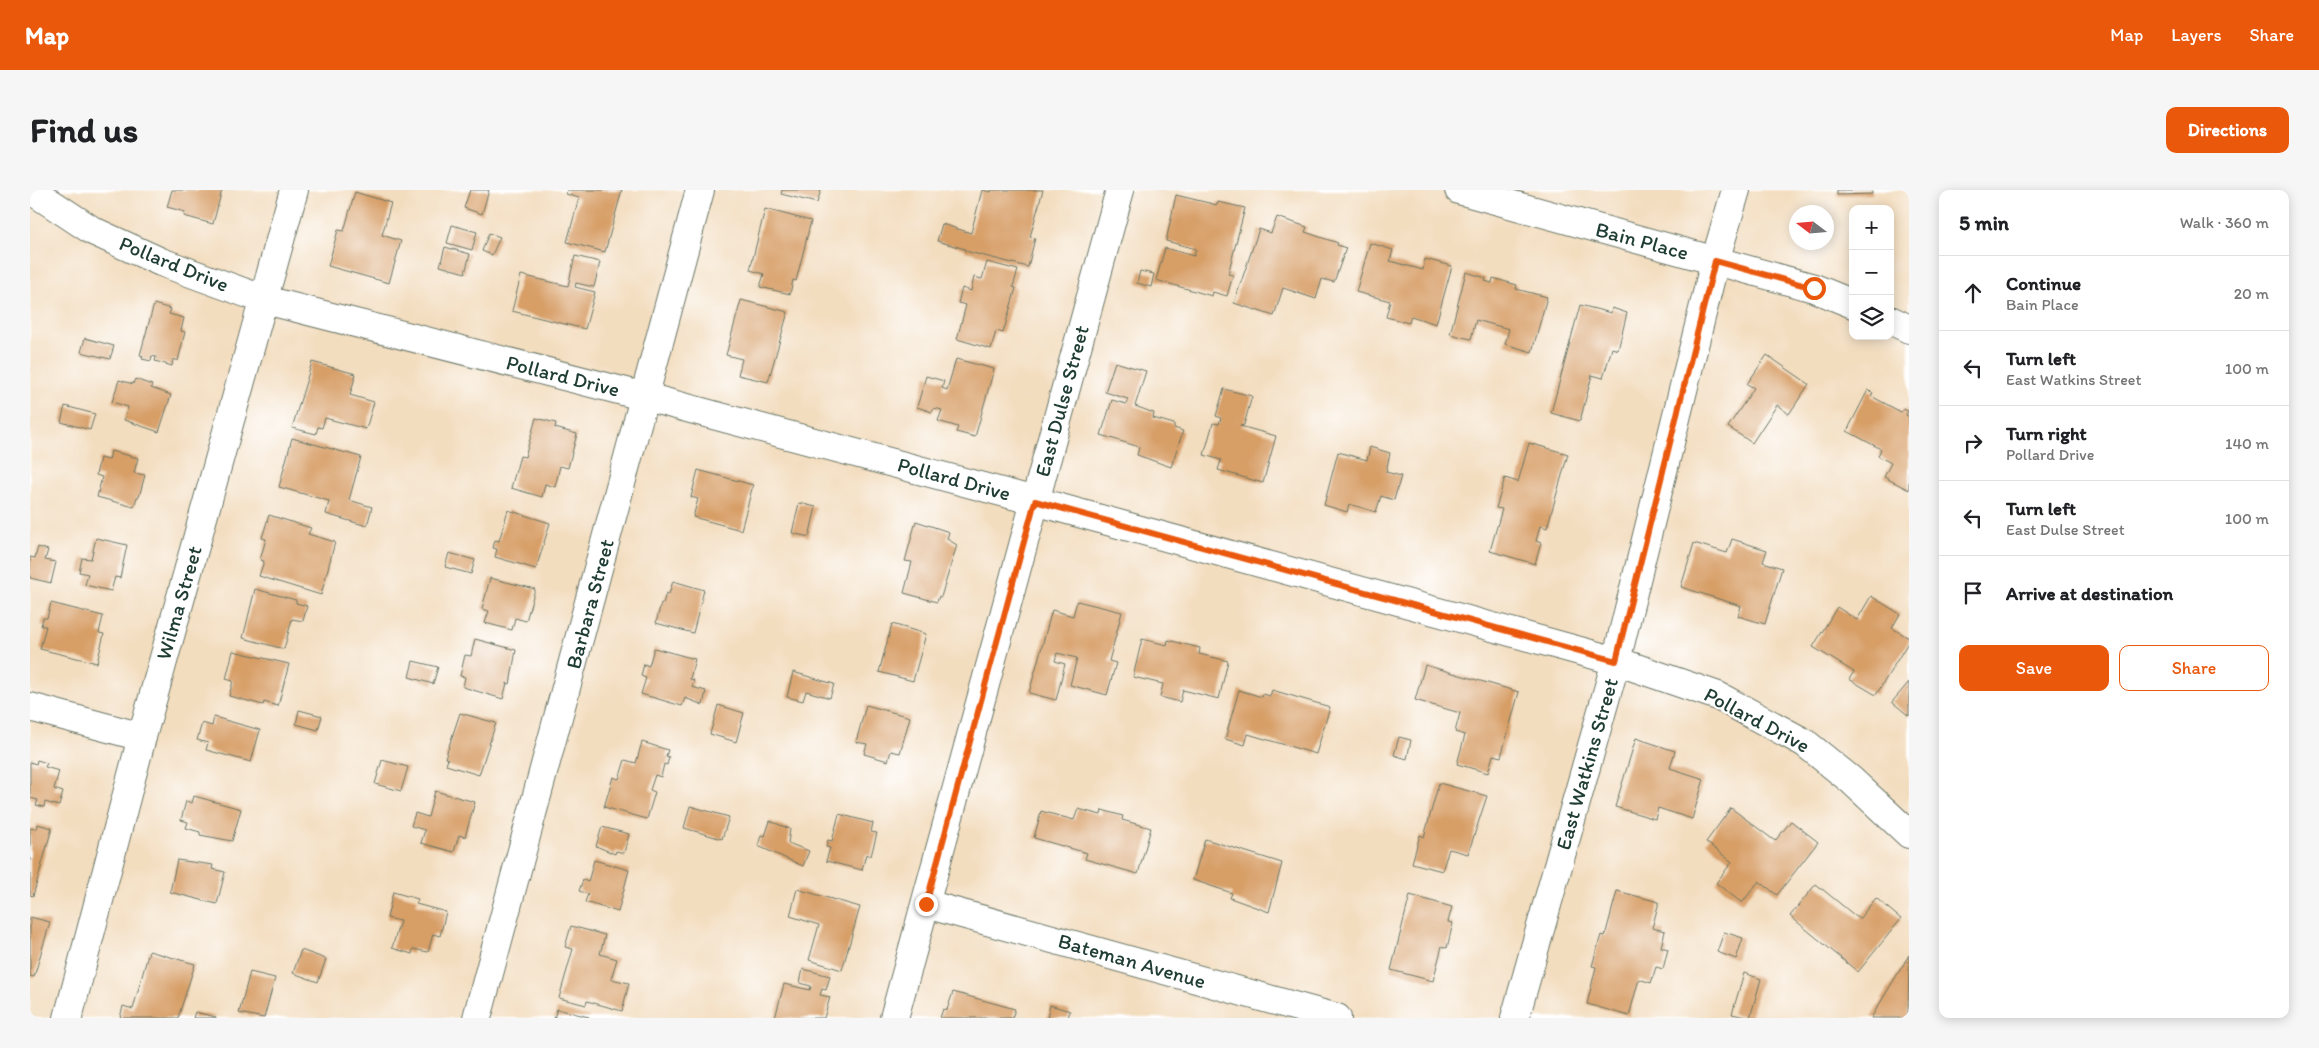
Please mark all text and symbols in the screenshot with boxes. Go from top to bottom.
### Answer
text: Map [25,21,69,50]
text: Map [2110,24,2143,46]
text: Layers [2171,24,2221,46]
text: Share [2249,24,2294,46]
button: Directions [2166,107,2289,153]
text: Find us [30,109,138,151]
north arrow [1789,205,1834,250]
map controls [1849,205,1894,340]
button: + [1849,205,1894,250]
text: 5 min [1959,210,2009,235]
text: Walk · 360 m [2180,213,2269,232]
street label: Bain Place [1593,216,1691,265]
street label: Pollard Drive [116,230,233,297]
button: − [1849,250,1894,295]
text: Continue [2006,272,2081,295]
route start [1803,277,1826,300]
icon: ahead [1959,279,1987,307]
text: 20 m [2234,284,2269,303]
button: layers [1849,295,1894,340]
text: Bain Place [2006,295,2079,314]
street label: East Dulse Street [1029,322,1094,479]
text: Turn left [2006,347,2076,370]
street label: Pollard Drive [504,349,622,402]
icon: left [1959,354,1987,382]
text: 100 m [2225,359,2269,378]
text: East Watkins Street [2006,370,2141,389]
text: Turn right [2006,422,2087,445]
icon: right [1959,429,1987,457]
text: 140 m [2225,434,2269,453]
text: Pollard Drive [2006,445,2094,464]
street label: Pollard Drive [895,451,1013,506]
text: Turn left [2006,497,2076,520]
icon: left [1959,504,1987,532]
text: 100 m [2225,509,2269,528]
text: East Dulse Street [2006,520,2125,539]
street label: Barbara Street [560,536,619,672]
street label: Wilma Street [150,543,207,663]
icon: arrive [1959,579,1987,607]
text: Arrive at destination [2006,582,2173,605]
button: Save [1959,645,2109,691]
button: Share [2119,645,2269,691]
street label: East Watkins Street [1550,675,1623,853]
street label: Pollard Drive [1700,681,1814,758]
route end [915,893,938,916]
street label: Bateman Avenue [1055,928,1209,994]

